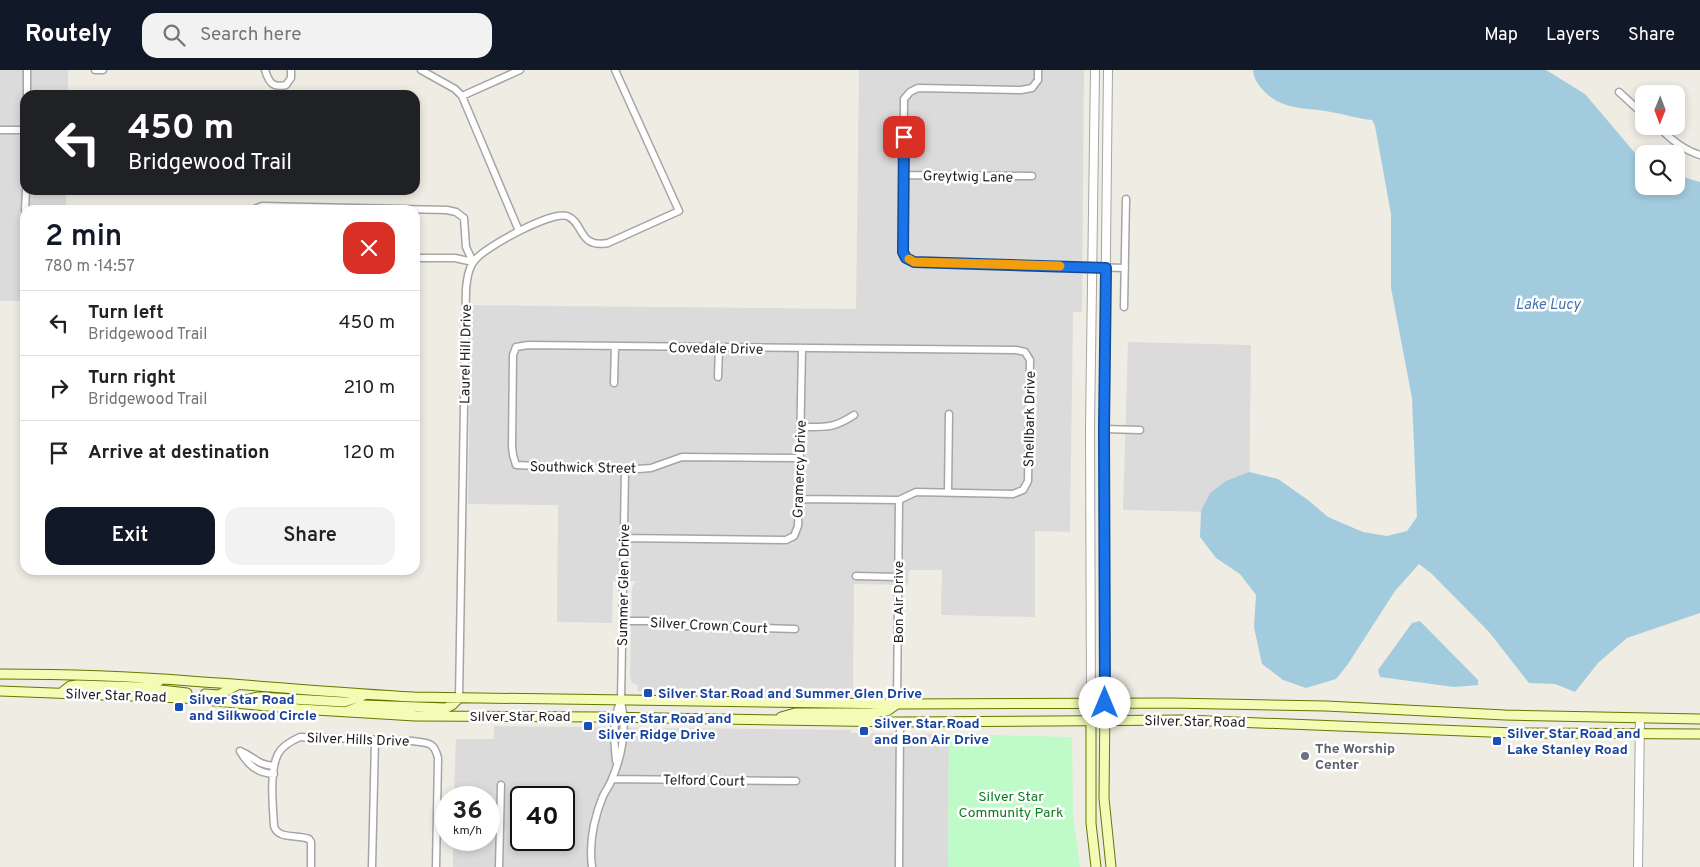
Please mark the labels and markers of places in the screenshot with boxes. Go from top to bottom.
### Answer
pin [883,116,925,158]
place label: Silver Star Road and Summer Glen Drive [658,686,922,703]
marker: Silver Star Road and Summer Glen Drive [642,687,654,699]
place label: Silver Star Road and Silkwood Circle [189,692,317,725]
marker: Silver Star Road and Silkwood Circle [173,701,185,713]
place label: Silver Star Road and Silver Ridge Drive [598,711,731,744]
place label: Silver Star Road and Bon Air Drive [874,716,989,749]
marker: Silver Star Road and Silver Ridge Drive [582,720,594,732]
marker: Silver Star Road and Bon Air Drive [858,725,870,737]
place label: Silver Star Road and Lake Stanley Road [1507,726,1640,759]
marker: Silver Star Road and Lake Stanley Road [1491,735,1503,747]
place label: The Worship Center [1315,741,1395,774]
marker: The Worship Center [1299,750,1311,762]

